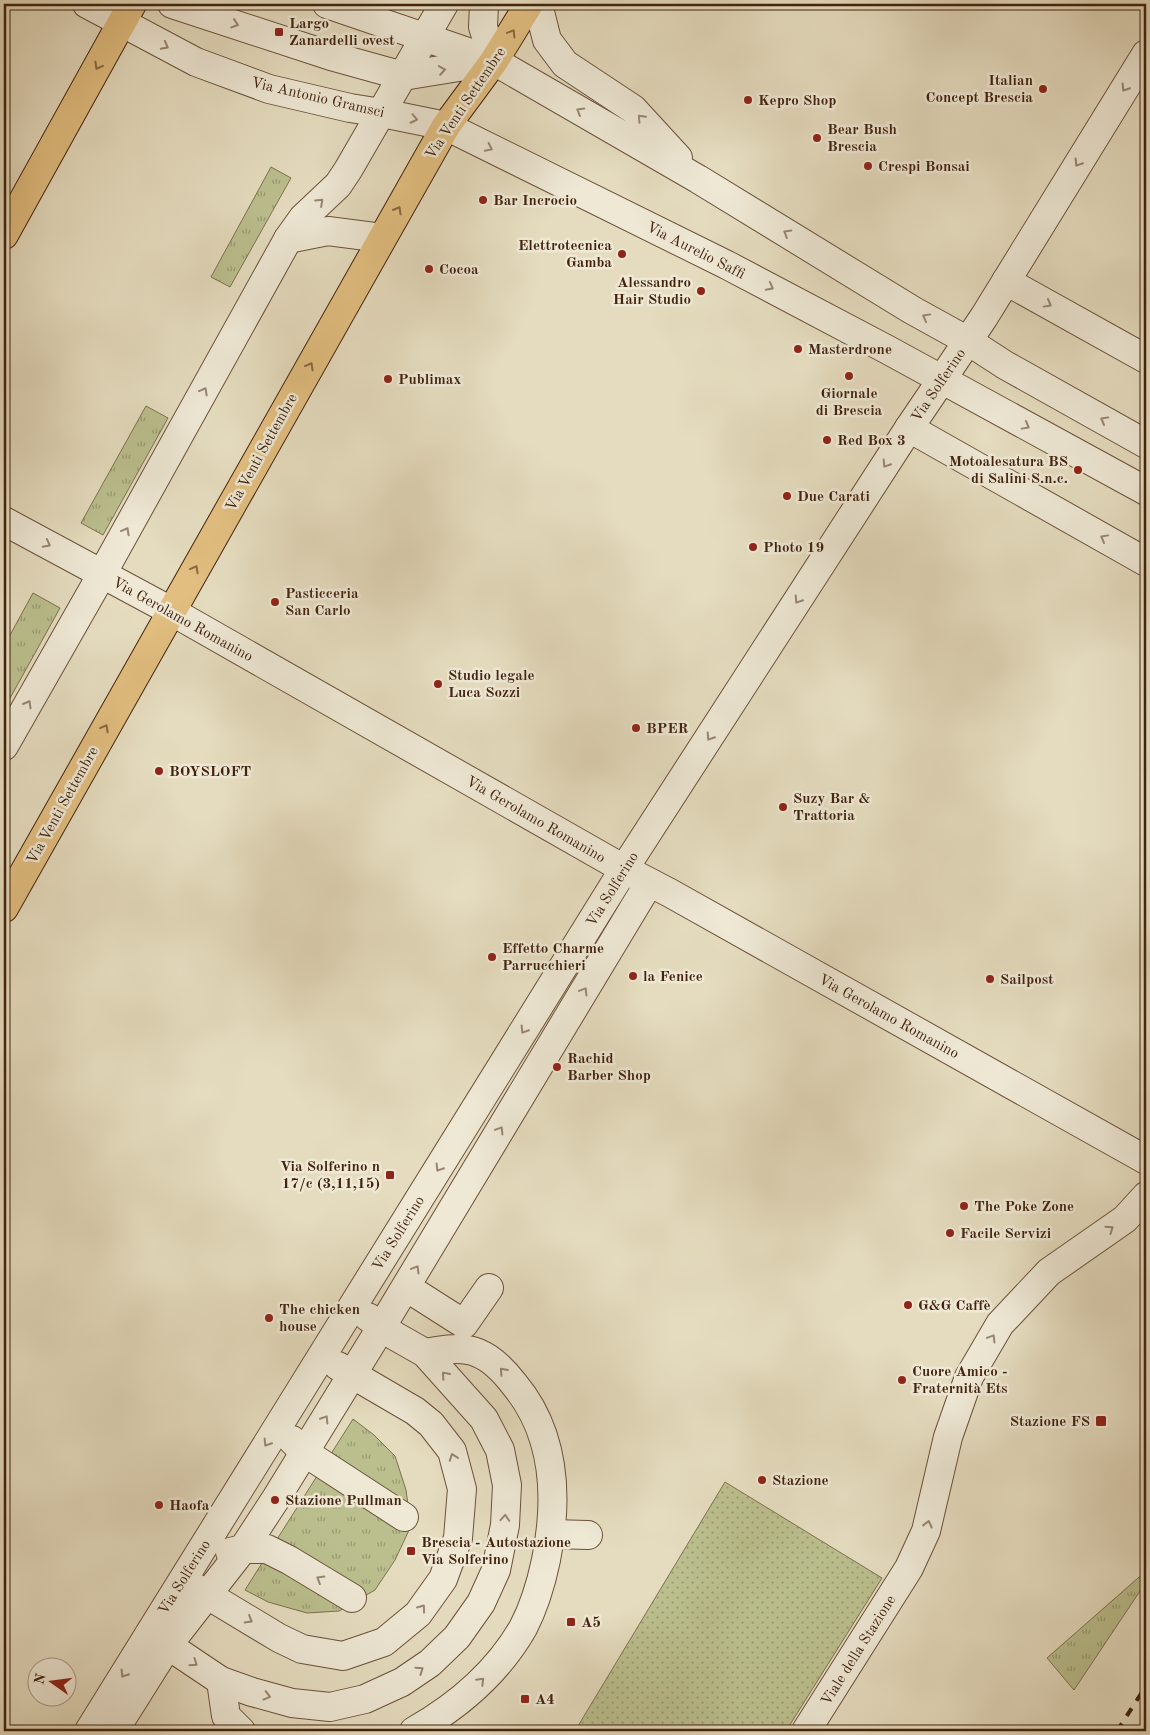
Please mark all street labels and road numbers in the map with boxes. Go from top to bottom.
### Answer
street label: Via Venti Settembre [423,45,509,163]
street label: Via Antonio Gramsci [250,76,386,121]
street label: Via Aurelio Saffi [644,220,747,283]
street label: Via Solferino [909,346,969,425]
street label: Via Venti Settembre [224,392,301,514]
street label: Via Gerolamo Romanino [110,575,255,665]
street label: Via Venti Settembre [25,745,102,867]
street label: Via Gerolamo Romanino [463,774,607,866]
street label: Via Solferino [584,850,642,930]
street label: Via Gerolamo Romanino [816,972,961,1062]
street label: Via Solferino [370,1194,428,1274]
street label: Via Solferino [156,1538,214,1618]
street label: Viale della Stazione [819,1593,899,1709]

